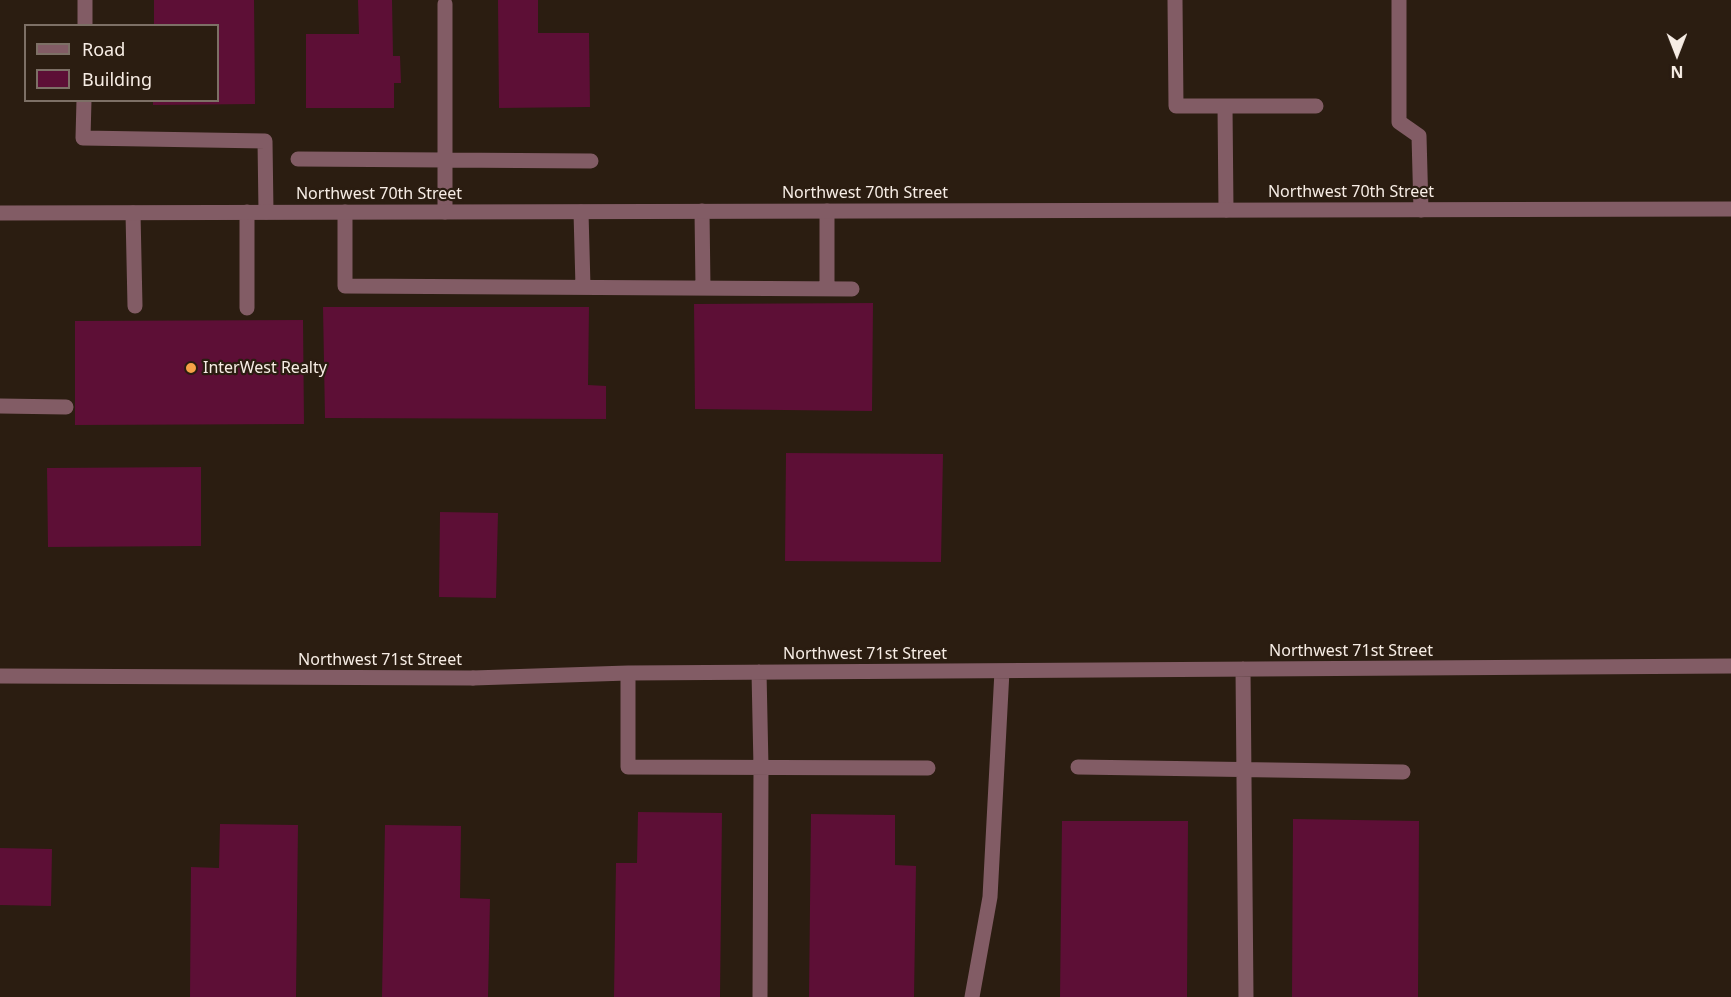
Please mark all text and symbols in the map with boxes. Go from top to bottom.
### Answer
legend [24,24,219,102]
north arrow [1647,24,1707,84]
text: Road [82,37,125,61]
text: N [1671,61,1684,83]
text: Building [82,67,152,91]
street label: Northwest 70th Street [1268,182,1434,202]
street label: Northwest 70th Street [782,183,948,203]
street label: Northwest 70th Street [296,184,462,204]
place label: InterWest Realty [203,358,327,378]
marker: InterWest Realty [184,361,198,375]
street label: Northwest 71st Street [1269,641,1433,661]
street label: Northwest 71st Street [783,644,947,664]
street label: Northwest 71st Street [298,650,462,670]

